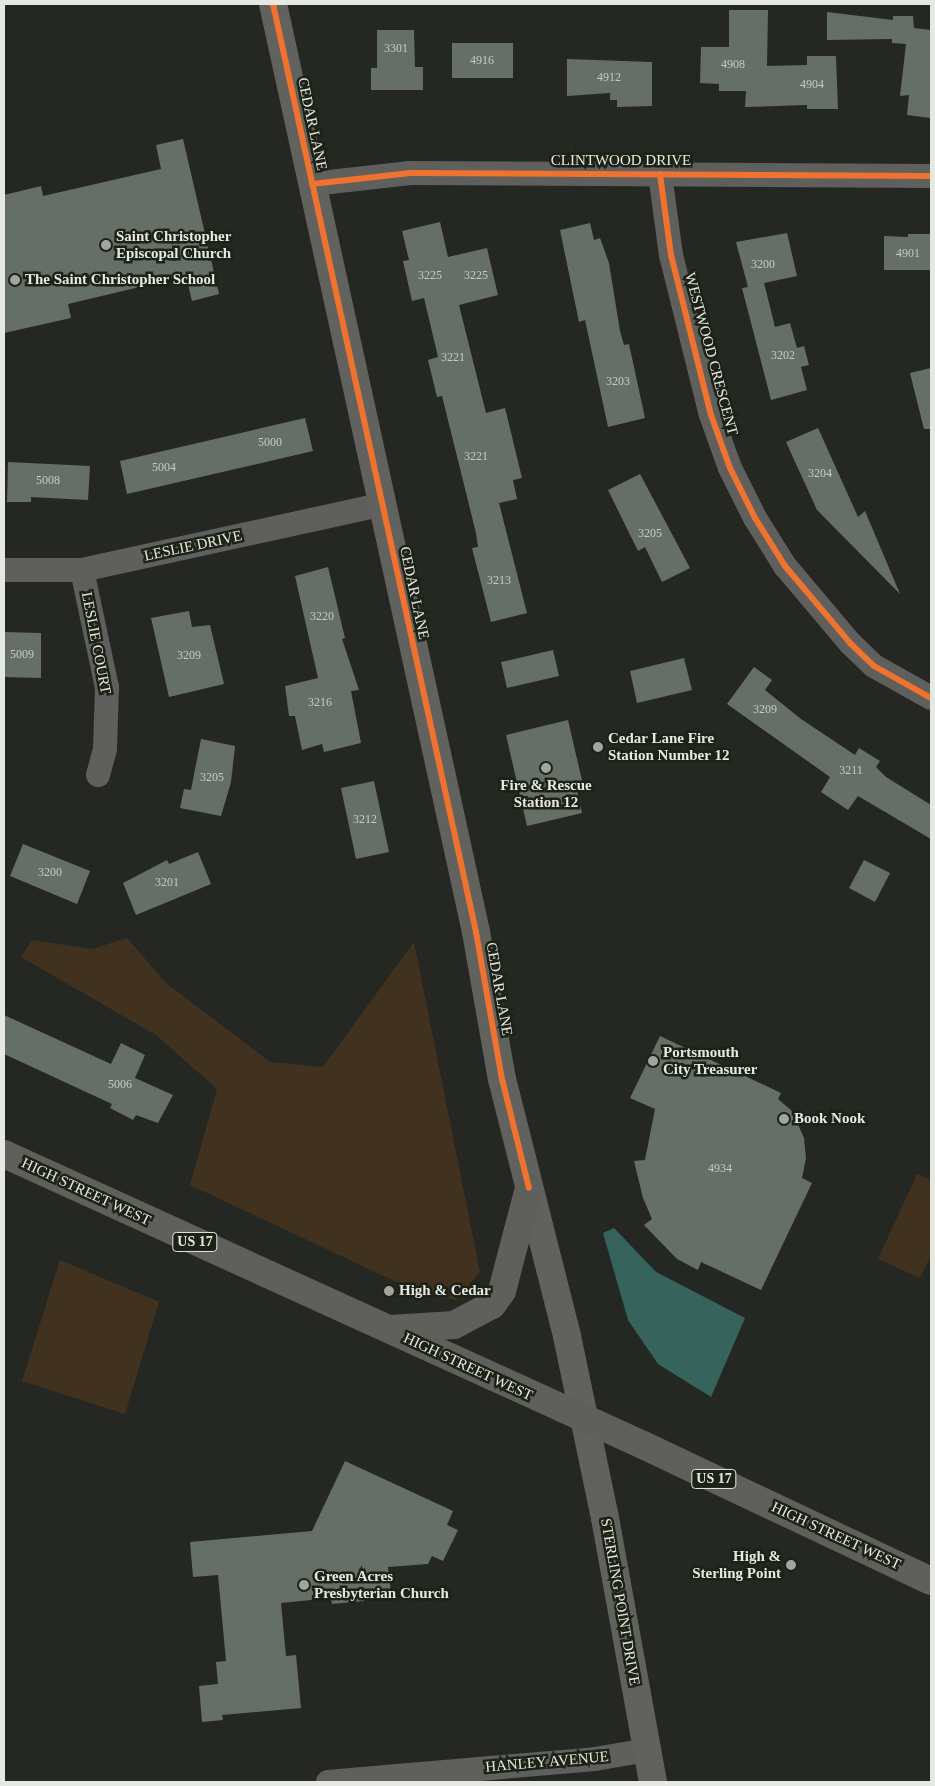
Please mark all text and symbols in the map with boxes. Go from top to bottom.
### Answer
house number: 3301 [384,42,408,56]
house number: 4916 [470,54,494,68]
house number: 4908 [721,58,745,72]
house number: 4912 [597,71,621,85]
street label: CEDAR LANE [293,76,331,172]
house number: 4904 [800,78,824,92]
street label: CLINTWOOD DRIVE [551,152,691,170]
place label: Saint Christopher Episcopal Church [116,227,231,262]
marker: Saint Christopher Episcopal Church [100,239,112,251]
house number: 4901 [896,247,920,261]
house number: 3200 [751,258,775,272]
house number: 3225 [418,269,442,283]
house number: 3225 [464,269,488,283]
place label: The Saint Christopher School [25,271,215,289]
street label: WESTWOOD CRESCENT [681,271,741,437]
marker: The Saint Christopher School [9,274,21,286]
house number: 3202 [771,349,795,363]
house number: 3221 [441,351,465,365]
house number: 3203 [606,375,630,389]
house number: 5000 [258,436,282,450]
house number: 3221 [464,450,488,464]
house number: 5004 [152,461,176,475]
house number: 3204 [808,467,832,481]
house number: 5008 [36,474,60,488]
street label: LESLIE DRIVE [142,527,244,565]
house number: 3205 [638,527,662,541]
street label: CEDAR LANE [395,545,433,641]
house number: 3213 [487,574,511,588]
street label: LESLIE COURT [77,590,115,696]
house number: 3220 [310,610,334,624]
house number: 5009 [10,648,34,662]
house number: 3209 [177,649,201,663]
house number: 3216 [308,696,332,710]
house number: 3209 [753,703,777,717]
place label: Cedar Lane Fire Station Number 12 [608,729,730,764]
marker: Cedar Lane Fire Station Number 12 [592,741,604,753]
marker: Fire & Rescue Station 12 [540,762,552,774]
house number: 3211 [839,764,863,778]
house number: 3205 [200,771,224,785]
place label: Fire & Rescue Station 12 [500,776,592,811]
house number: 3212 [353,813,377,827]
house number: 3200 [38,866,62,880]
house number: 3201 [155,876,179,890]
street label: CEDAR LANE [482,941,516,1037]
place label: Portsmouth City Treasurer [663,1043,758,1078]
marker: Portsmouth City Treasurer [647,1055,659,1067]
house number: 5006 [108,1078,132,1092]
place label: Book Nook [794,1110,865,1128]
marker: Book Nook [778,1113,790,1125]
street label: HIGH STREET WEST [18,1154,154,1230]
house number: 4934 [708,1162,732,1176]
road number: US 17 [171,1230,219,1254]
place label: High & Cedar [399,1282,491,1300]
marker: High & Cedar [383,1285,395,1297]
street label: HIGH STREET WEST [400,1329,536,1405]
road number: US 17 [690,1468,738,1490]
street label: HIGH STREET WEST [768,1498,904,1574]
street label: STERLING POINT DRIVE [596,1517,644,1687]
place label: High & Sterling Point [692,1547,781,1582]
marker: High & Sterling Point [785,1559,797,1571]
place label: Green Acres Presbyterian Church [314,1567,449,1602]
marker: Green Acres Presbyterian Church [298,1579,310,1591]
street label: HANLEY AVENUE [484,1748,610,1776]

